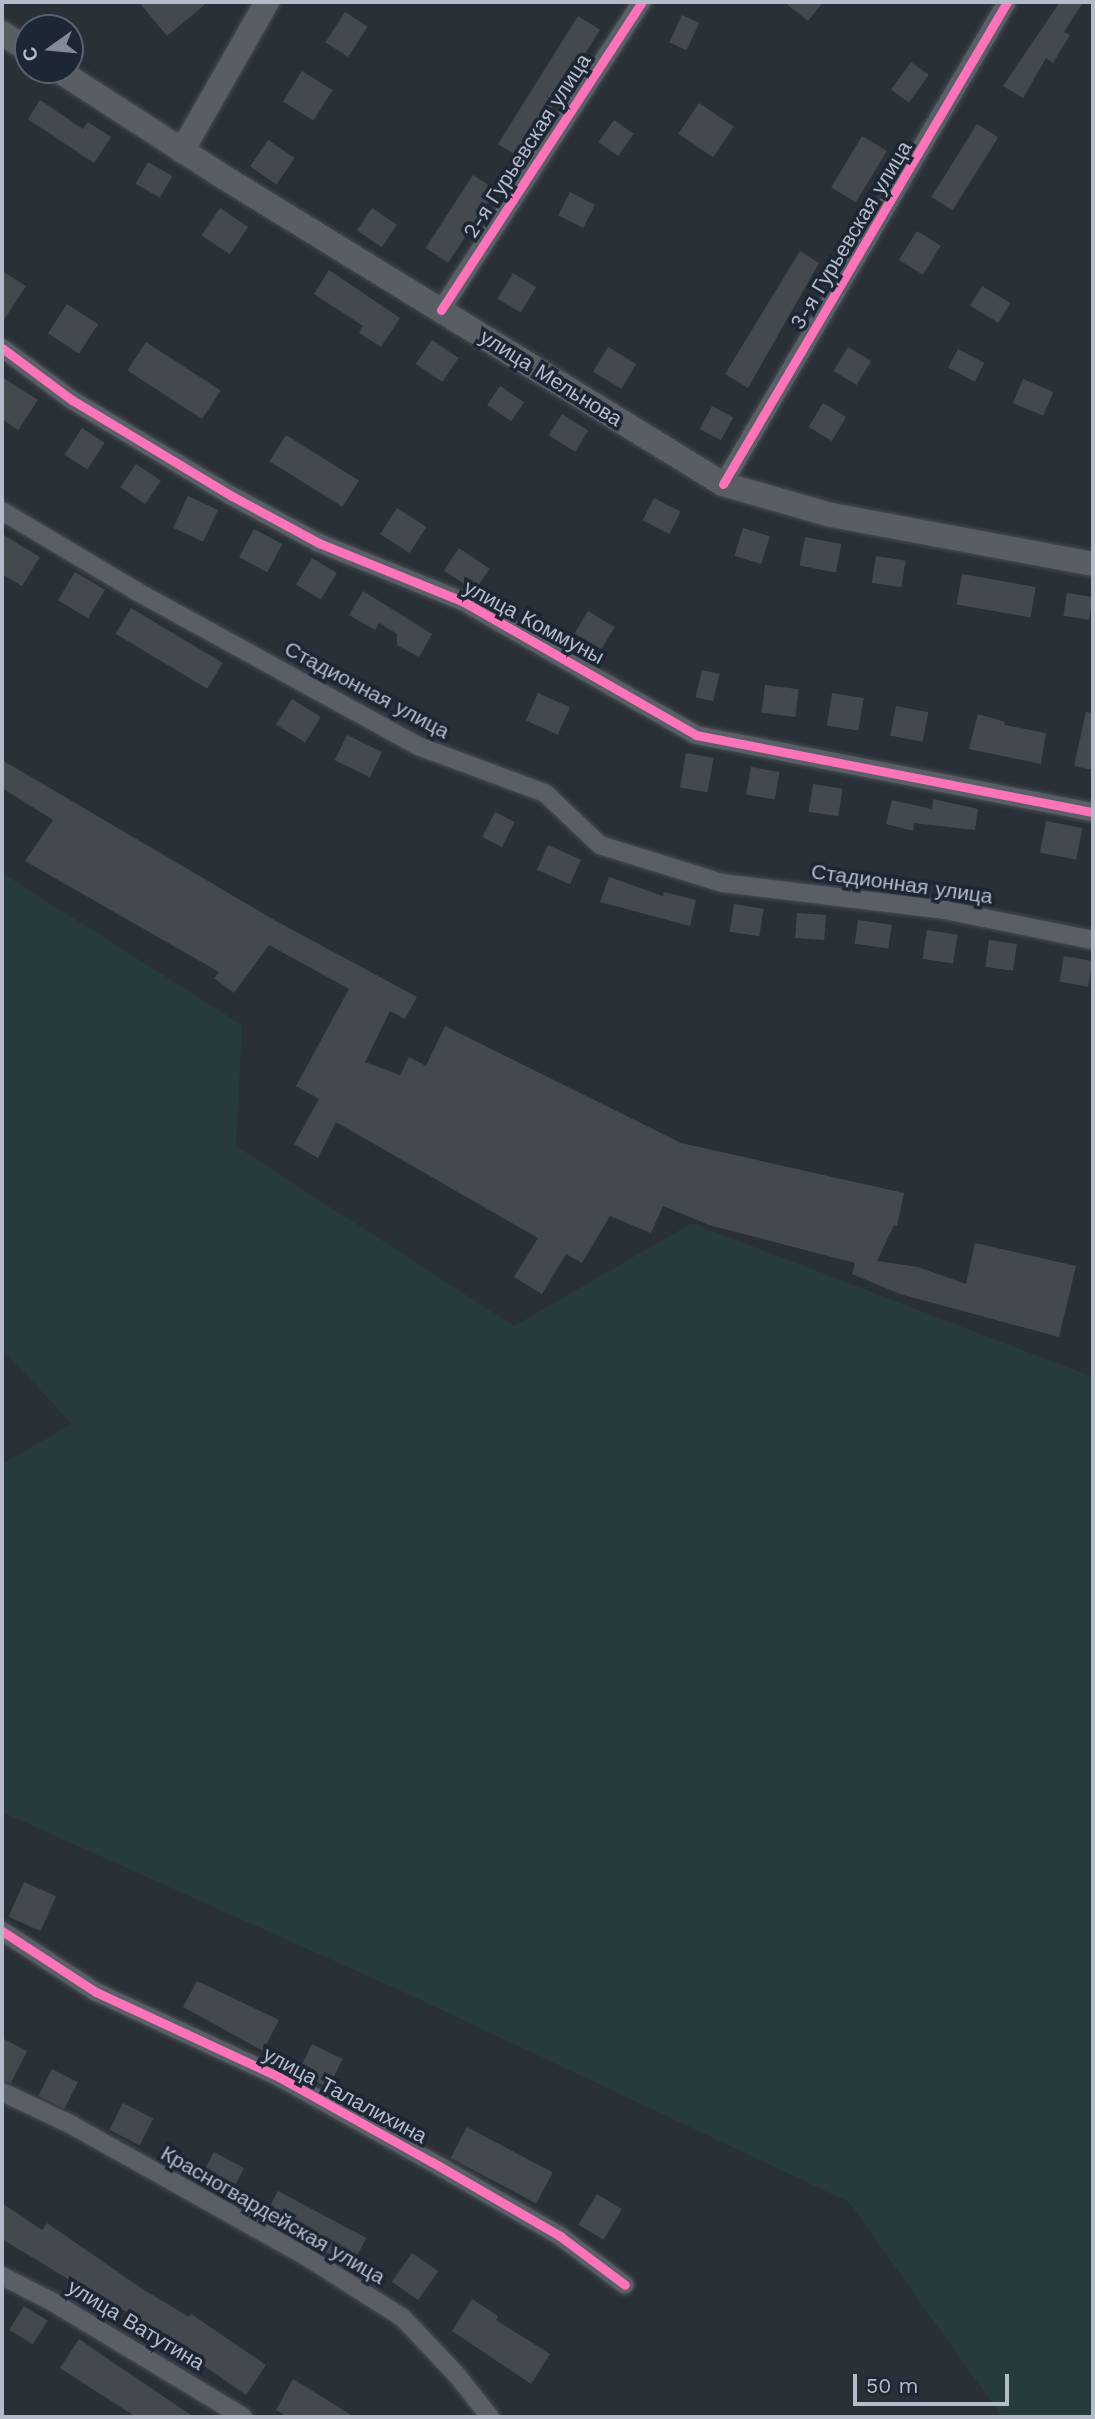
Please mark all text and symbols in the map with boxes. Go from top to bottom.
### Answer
north arrow [14,14,84,84]
text: С [17,44,43,64]
street label: 2-я Гурьевская улица [458,49,596,243]
street label: 3-я Гурьевская улица [785,136,917,334]
street label: улица Мельнова [475,324,627,432]
street label: улица Коммуны [460,574,608,670]
street label: Стадионная улица [280,636,454,744]
street label: Стадионная улица [810,859,994,909]
street label: улица Талалихина [259,2041,431,2149]
street label: Красногвардейская улица [156,2140,390,2290]
street label: улица Ватутина [63,2274,209,2376]
scale bar [857,2360,1013,2404]
text: 50 m [866,2373,918,2398]

